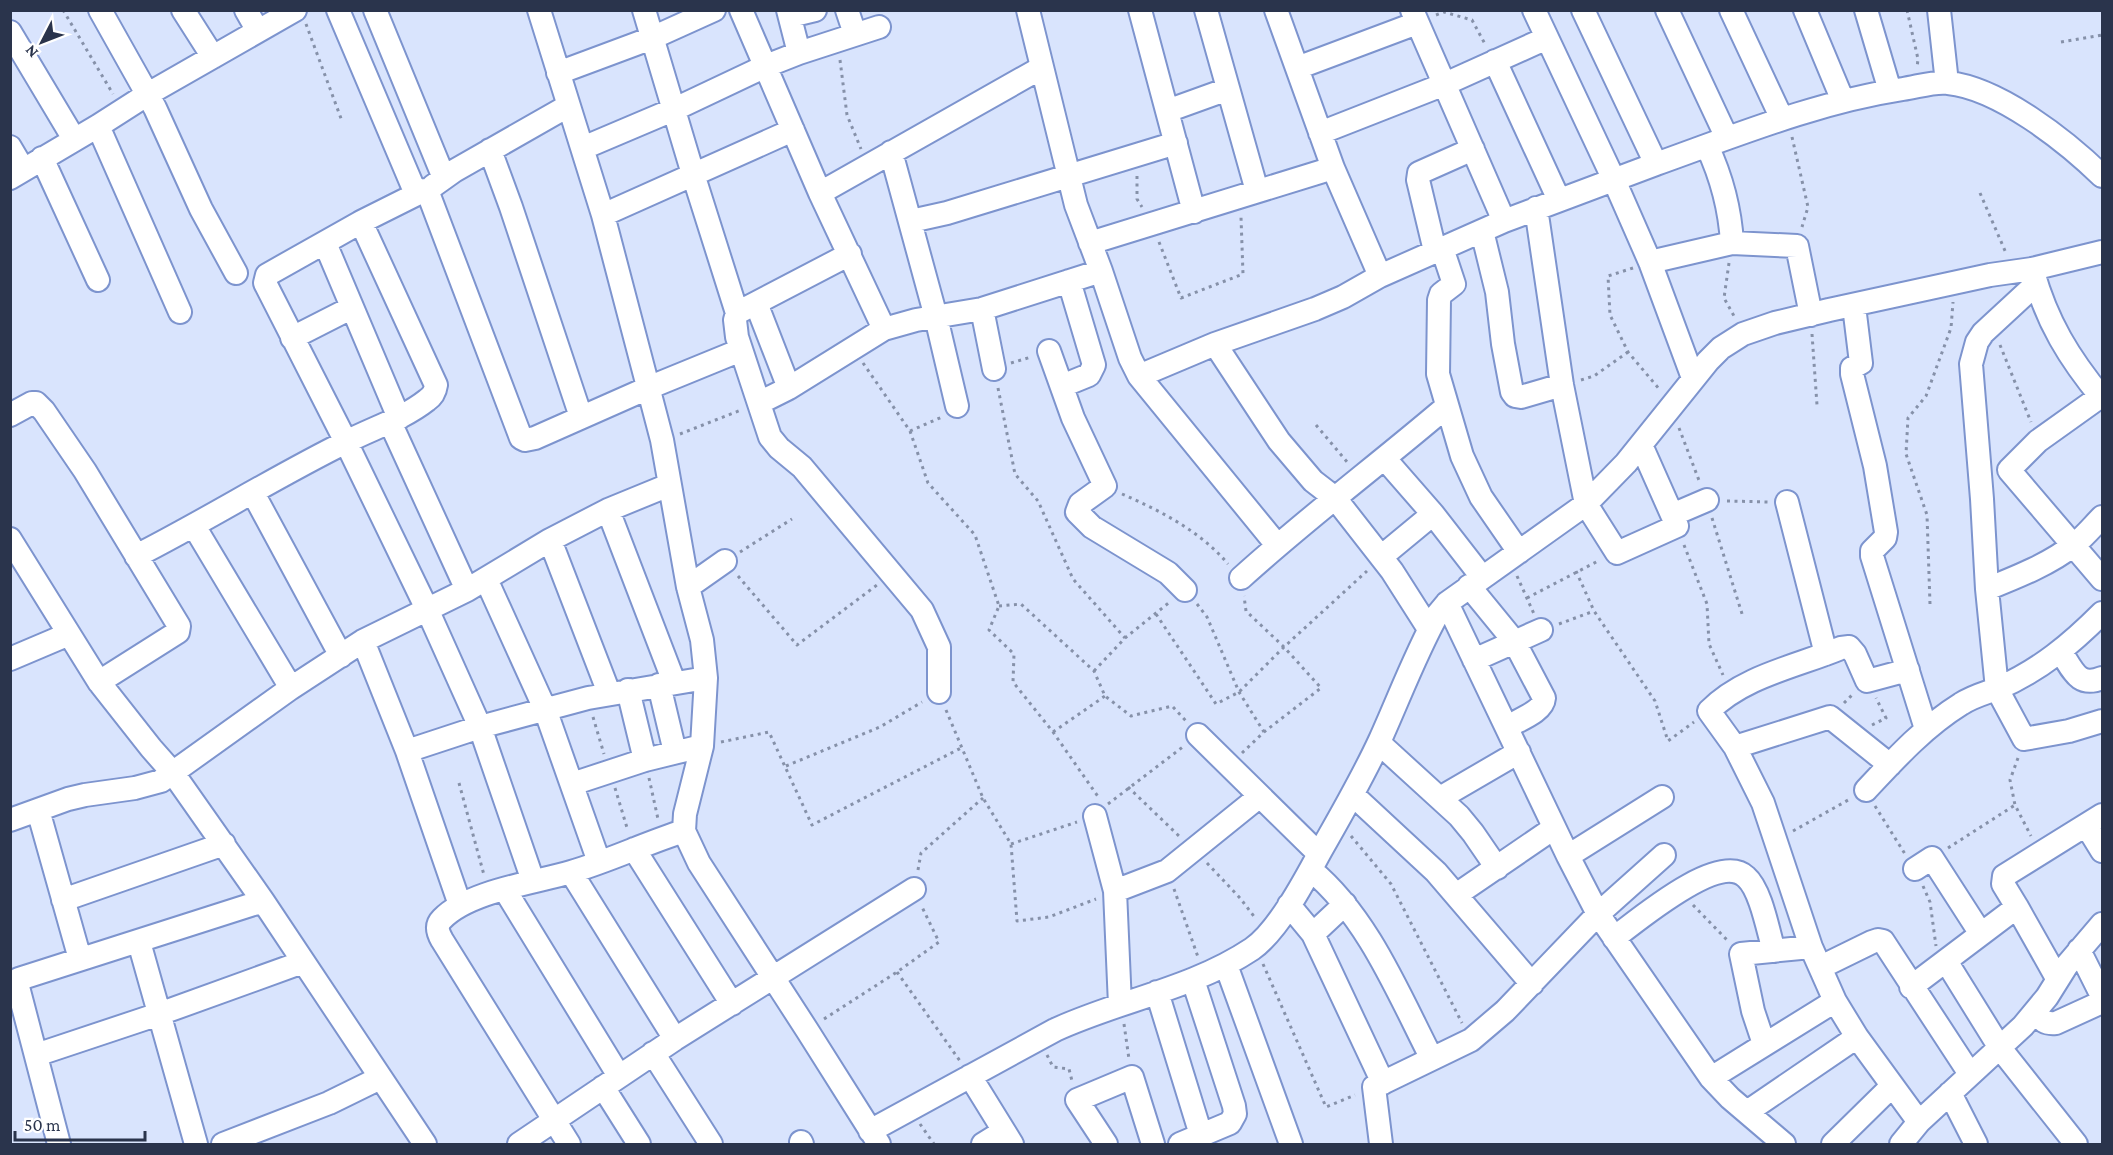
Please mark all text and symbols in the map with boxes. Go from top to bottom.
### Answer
north arrow [12,12,72,72]
text: N [21,42,41,61]
scale bar [15,1104,146,1142]
text: 50 m [24,1115,61,1135]

